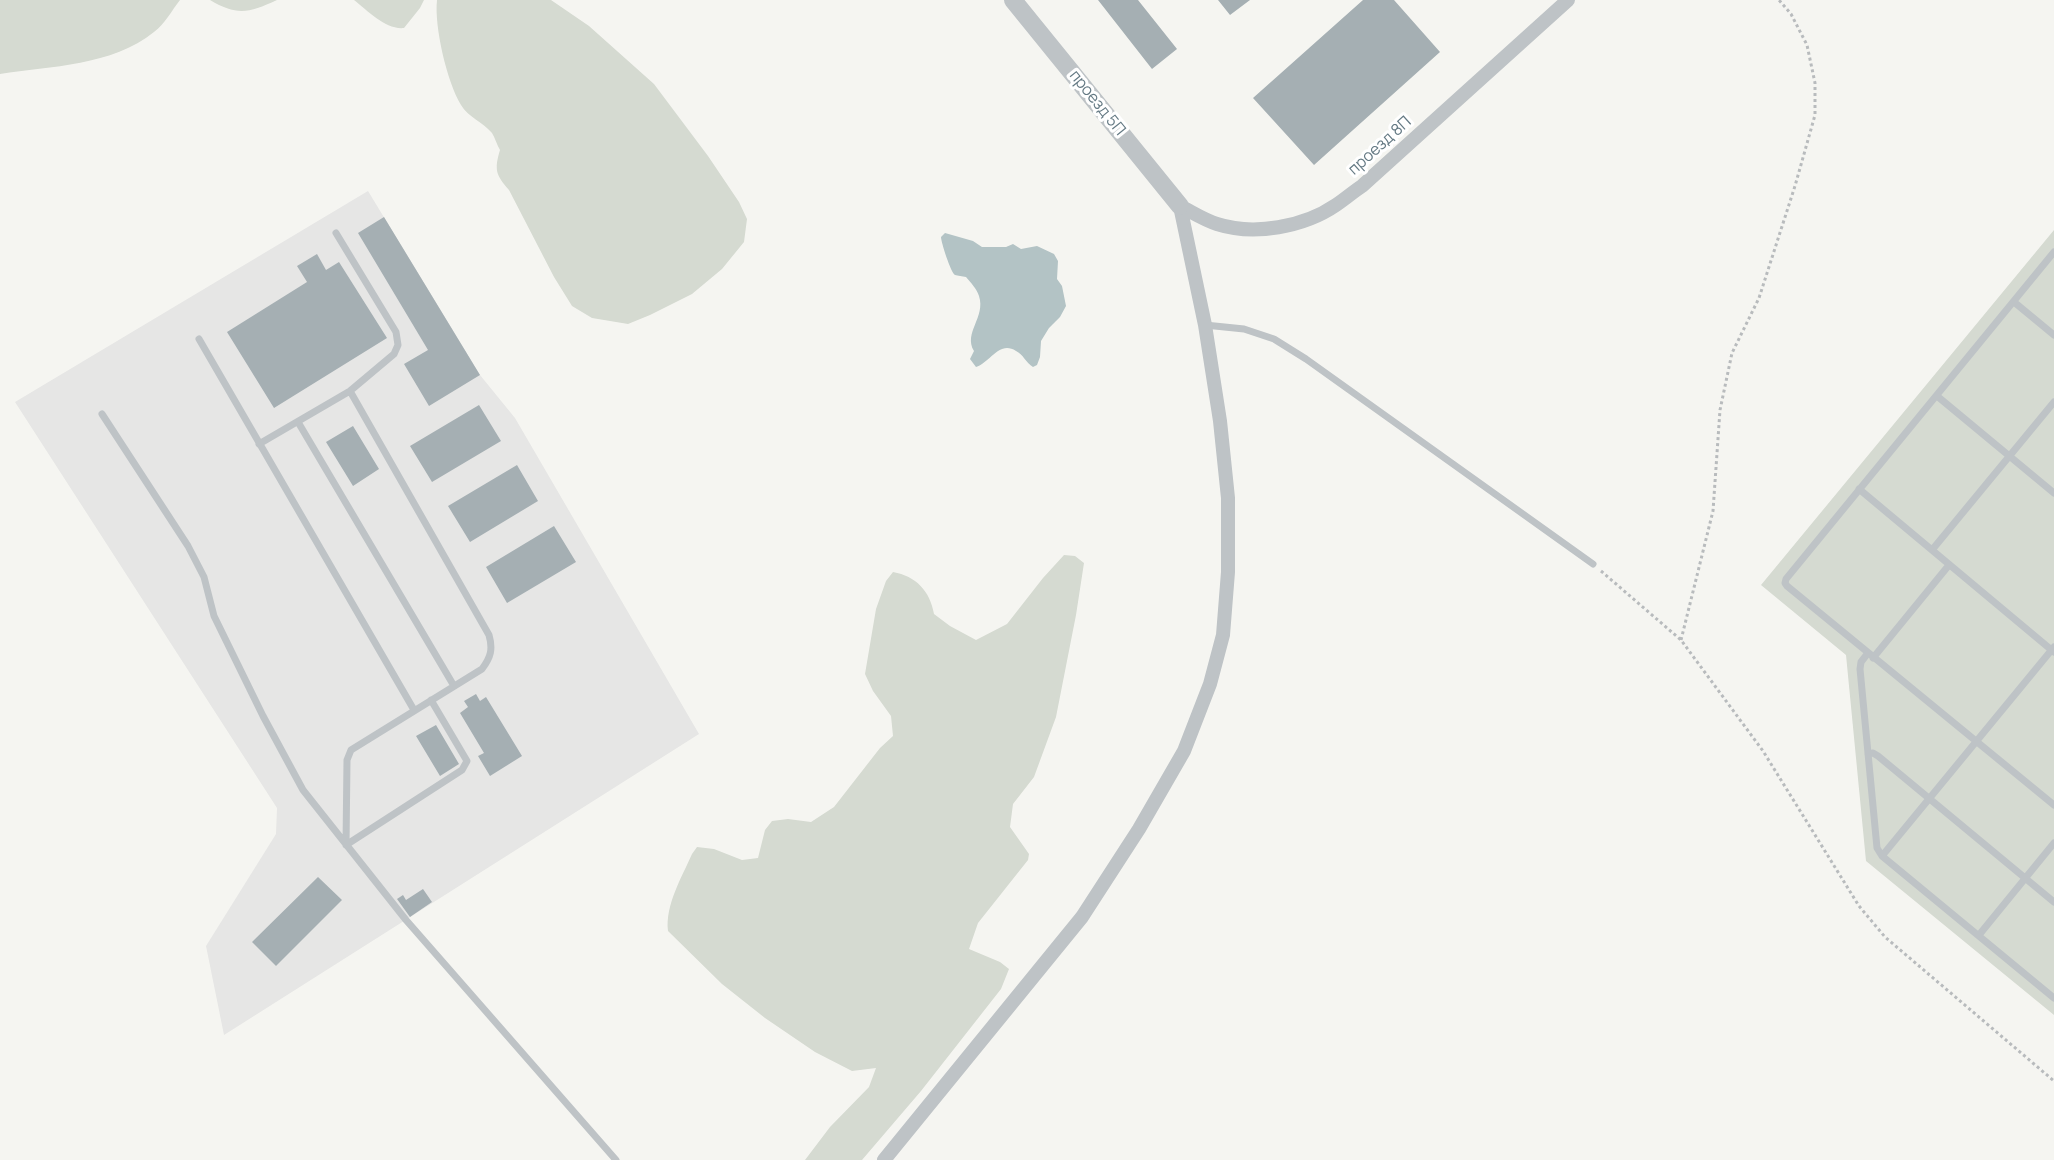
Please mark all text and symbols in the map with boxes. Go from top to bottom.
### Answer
street label: проезд 5П [1065,67,1129,139]
street label: проезд 8П [1344,113,1416,179]

